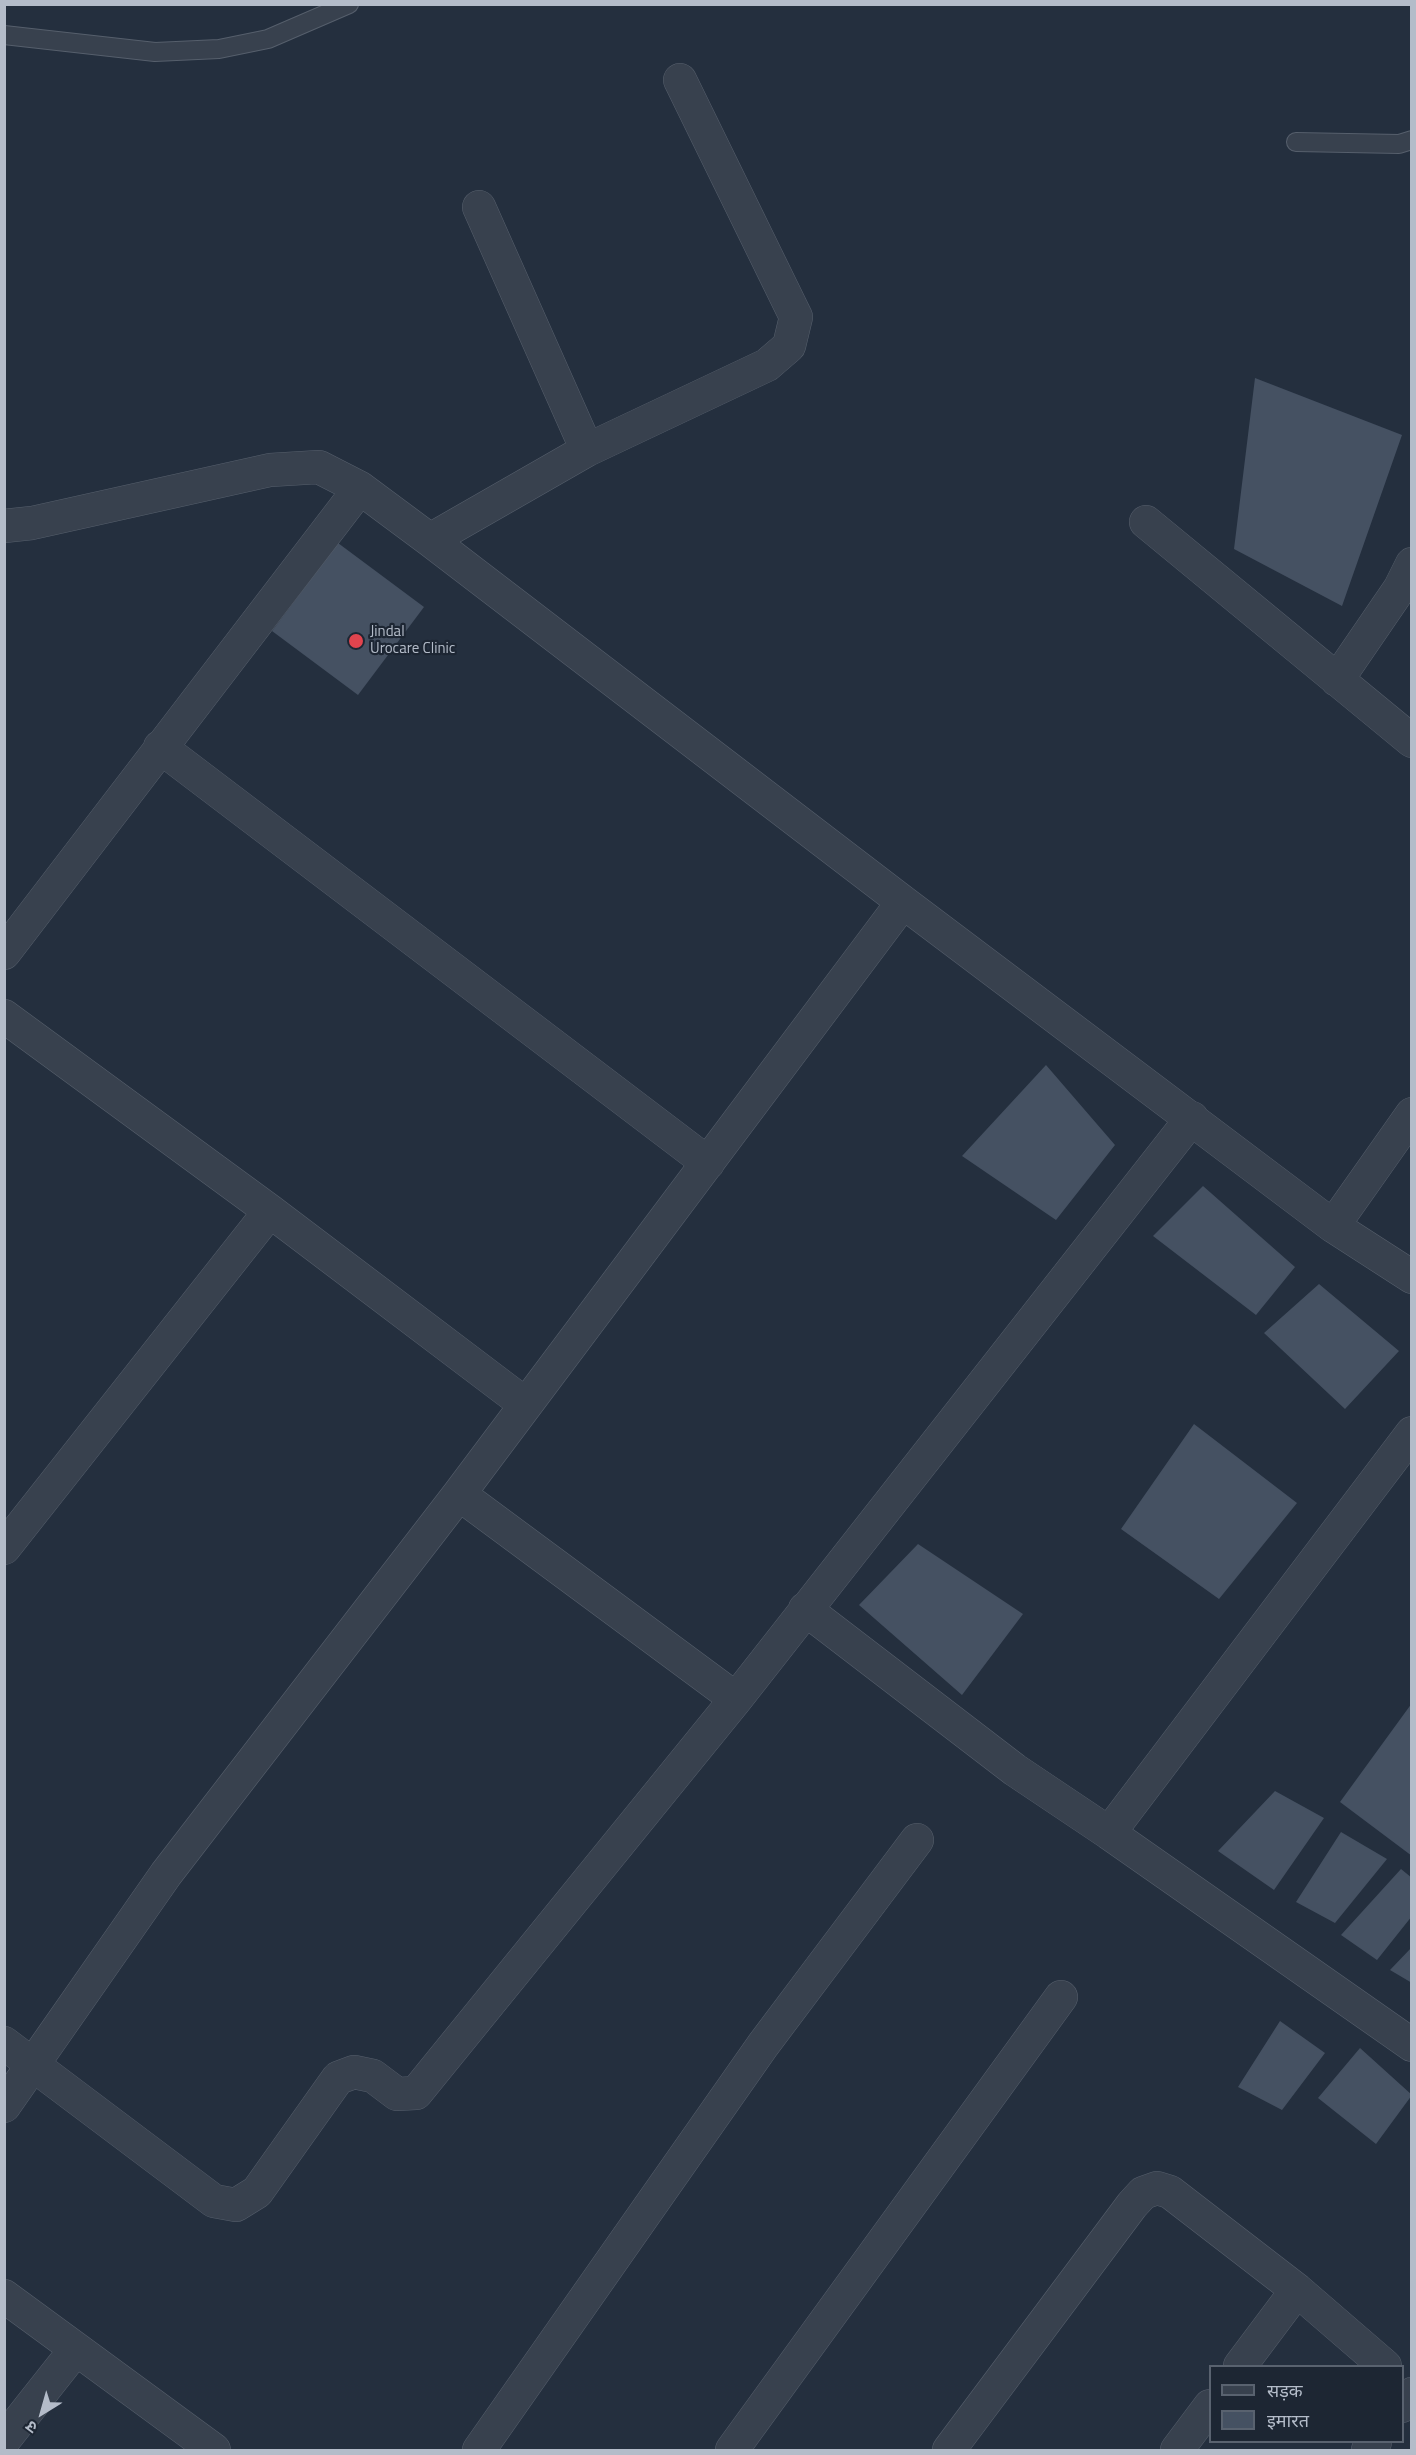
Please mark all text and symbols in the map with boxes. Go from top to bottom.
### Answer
place label: Jindal Urocare Clinic [370,623,455,658]
marker: Jindal Urocare Clinic [347,632,365,650]
legend [1209,2365,1404,2443]
text: सड़क [1267,2377,1303,2404]
north arrow [12,2383,72,2443]
text: इमारत [1267,2407,1309,2434]
text: उ [20,2415,42,2440]

